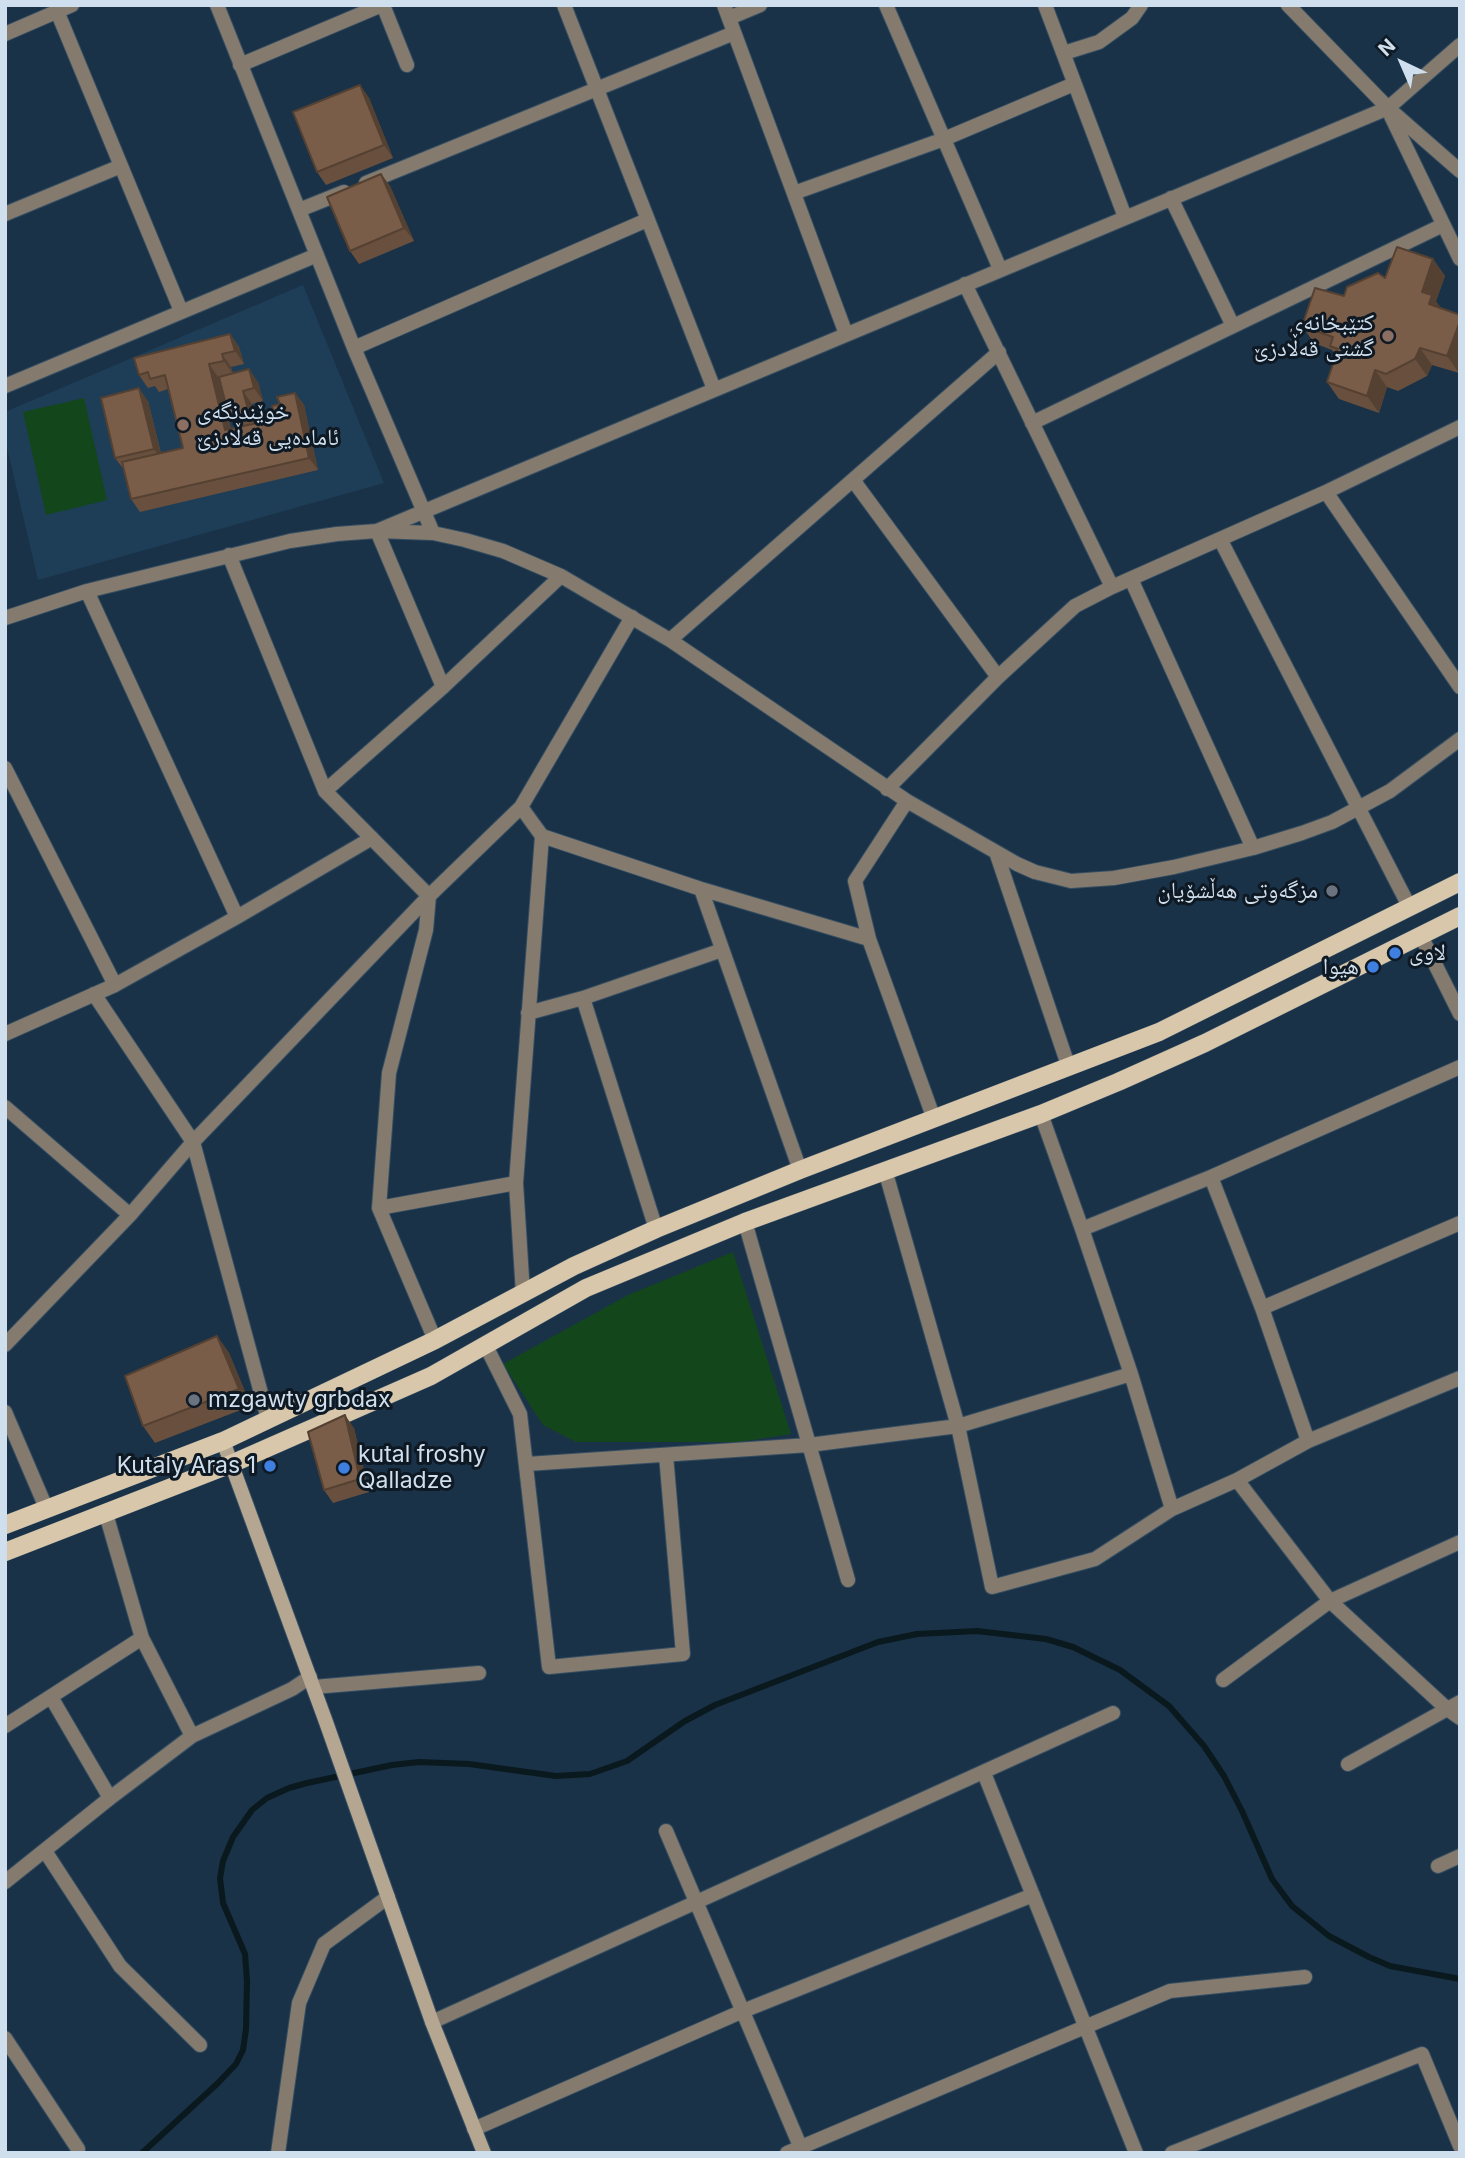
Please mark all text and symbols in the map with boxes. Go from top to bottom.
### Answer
north arrow [1367,28,1437,98]
text: N [1374,34,1400,61]
place label: کتێبخانەی گشتی قەڵادزێ [1254,309,1374,363]
marker: کتێبخانەی گشتی قەڵادزێ [1380,328,1396,344]
place label: خوێندنگەی ئامادەیی قەڵادزێ [197,398,339,452]
marker: خوێندنگەی ئامادەیی قەڵادزێ [175,417,191,433]
place label: مزگەوتی ھەڵشۆیان [1157,877,1318,905]
marker: مزگەوتی ھەڵشۆیان [1324,883,1340,899]
place label: لاوی [1409,939,1446,967]
marker: لاوی [1387,945,1403,961]
place label: هیوا [1323,953,1359,981]
marker: هیوا [1365,959,1381,975]
place label: mzgawty grbdax [208,1386,390,1414]
marker: mzgawty grbdax [186,1392,202,1408]
place label: kutal froshy Qalladze [358,1441,486,1495]
place label: Kutaly Aras 1 [117,1452,256,1480]
marker: Kutaly Aras 1 [262,1458,278,1474]
marker: kutal froshy Qalladze [336,1460,352,1476]

